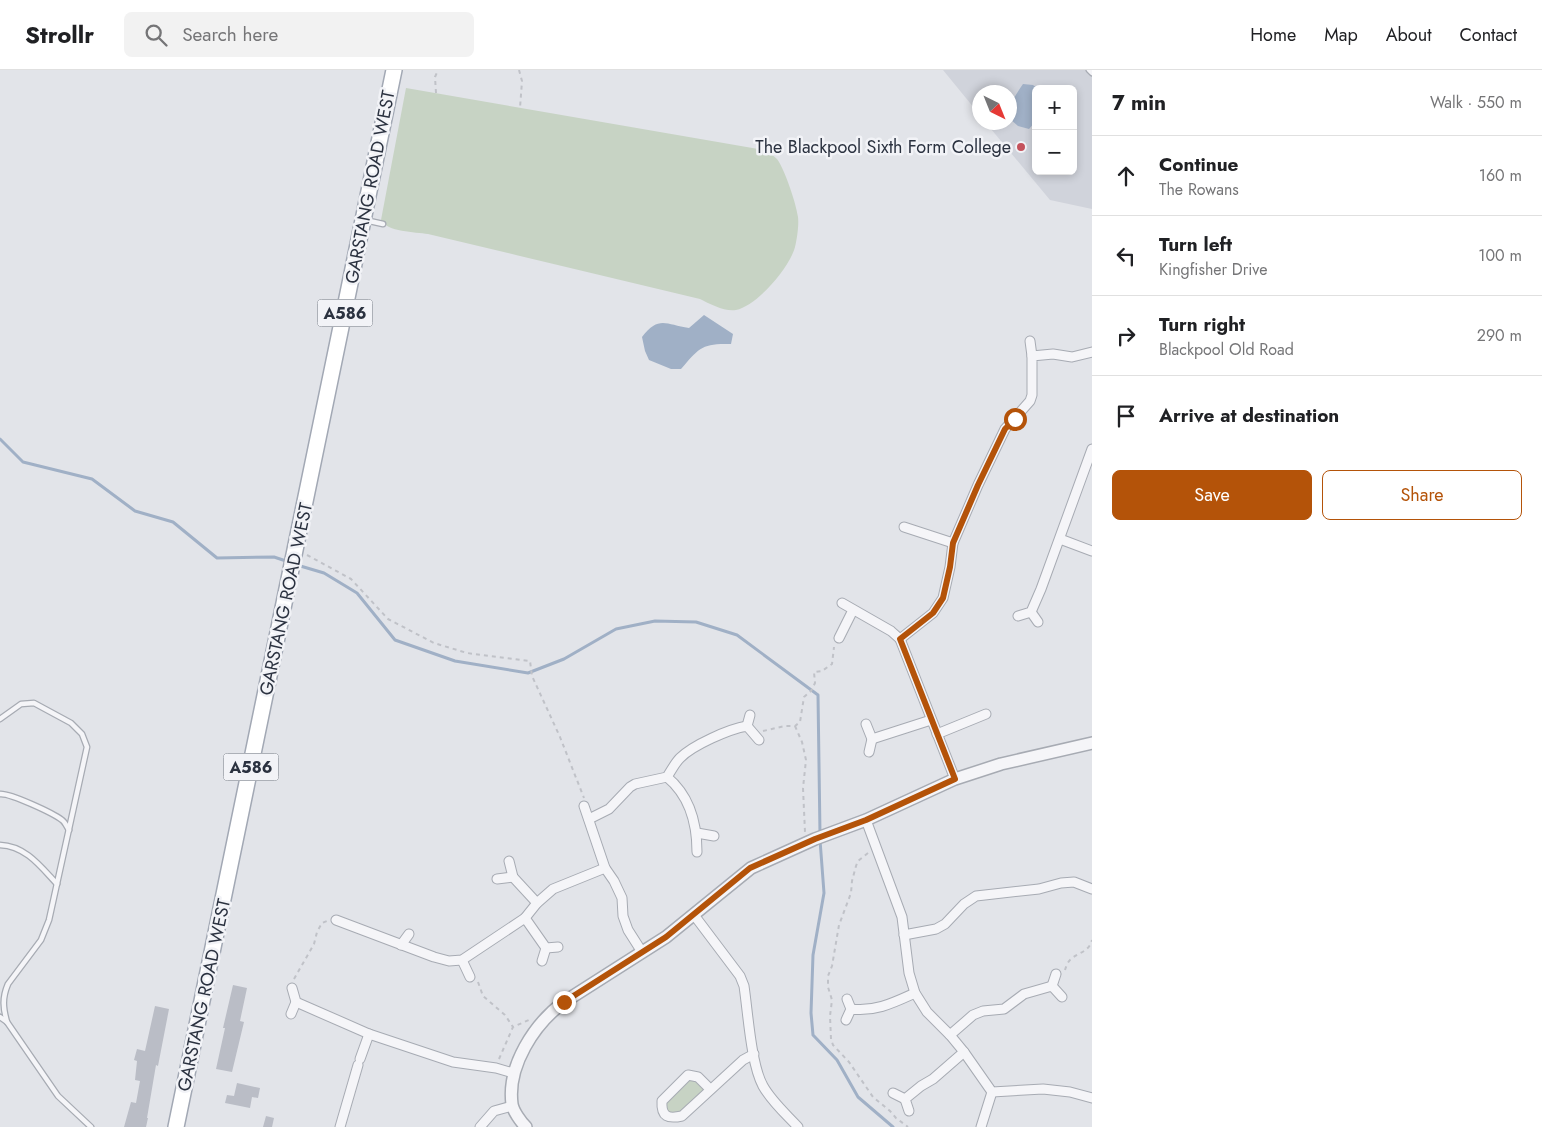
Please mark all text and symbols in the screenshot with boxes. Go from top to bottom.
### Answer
search box [124,12,474,57]
text: Strollr [25,17,94,52]
icon: search [142,21,170,49]
text: Search here [182,21,278,48]
text: Home [1250,22,1296,48]
text: Map [1324,22,1358,48]
text: About [1386,22,1431,48]
text: Contact [1459,22,1517,48]
north arrow [972,85,1017,130]
map controls [1032,85,1077,175]
button: + [1032,85,1077,130]
street label: GARSTANG ROAD WEST [339,88,402,286]
text: 7 min [1112,88,1166,118]
text: Walk · 550 m [1430,91,1522,114]
button: − [1032,130,1077,175]
place label: The Blackpool Sixth Form College [755,134,1011,160]
marker: The Blackpool Sixth Form College [1015,141,1027,153]
text: Continue [1159,151,1238,178]
icon: ahead [1112,162,1140,190]
text: 160 m [1479,164,1522,187]
text: The Rowans [1159,178,1239,201]
text: Turn left [1159,231,1232,258]
icon: left [1112,242,1140,270]
text: 100 m [1478,244,1522,267]
text: Kingfisher Drive [1159,258,1267,281]
road number: A586 [318,300,372,326]
text: Turn right [1159,311,1245,338]
icon: right [1112,322,1140,350]
text: 290 m [1477,324,1522,347]
text: Blackpool Old Road [1159,338,1294,361]
icon: arrive [1112,402,1140,430]
text: Arrive at destination [1159,402,1339,429]
route start [1004,408,1027,431]
button: Save [1112,470,1312,520]
button: Share [1322,470,1522,520]
street label: GARSTANG ROAD WEST [253,500,319,698]
road number: A586 [224,754,278,780]
street label: GARSTANG ROAD WEST [171,896,237,1094]
route end [553,991,576,1014]

